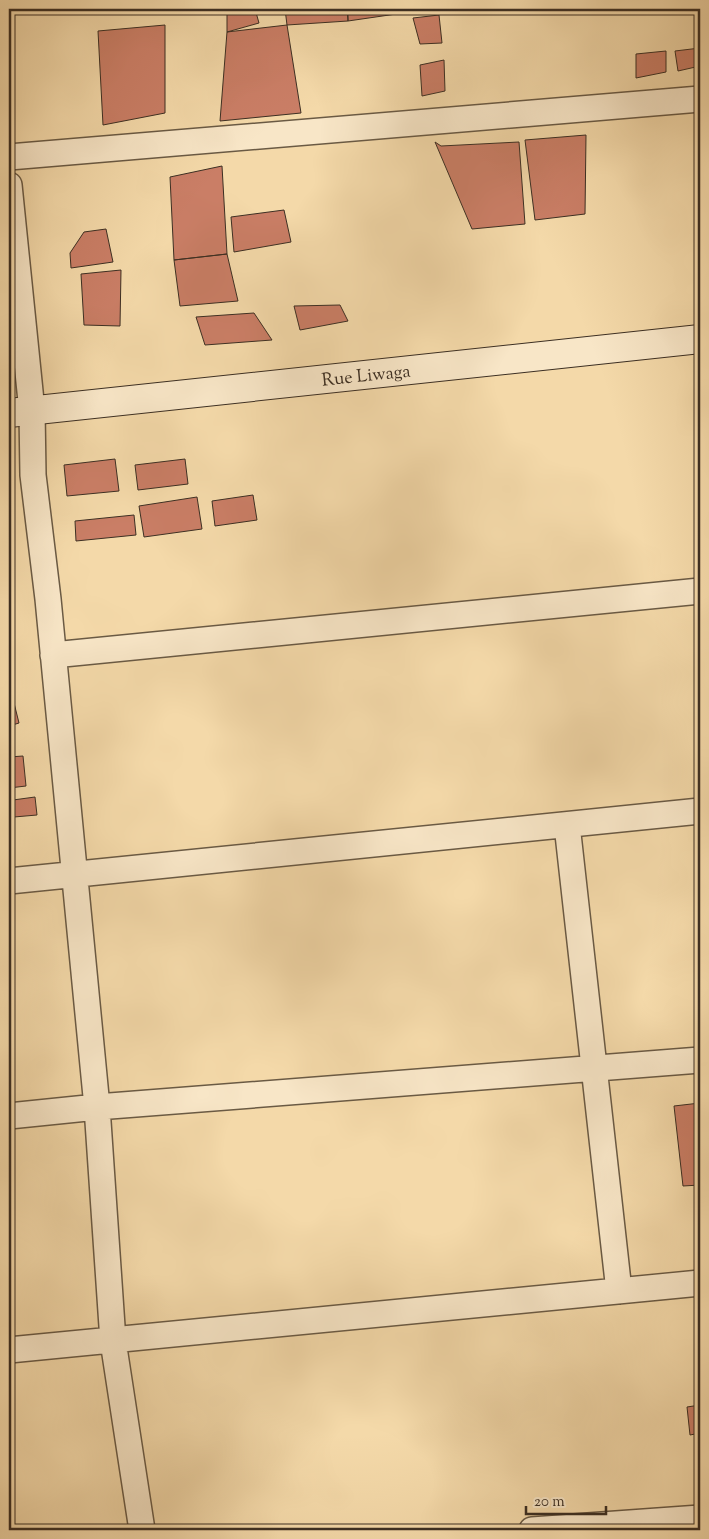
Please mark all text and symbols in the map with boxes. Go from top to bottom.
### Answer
street label: Rue Liwaga [320,359,412,395]
scale bar [526,1484,606,1516]
text: 20 m [534,1492,565,1513]

